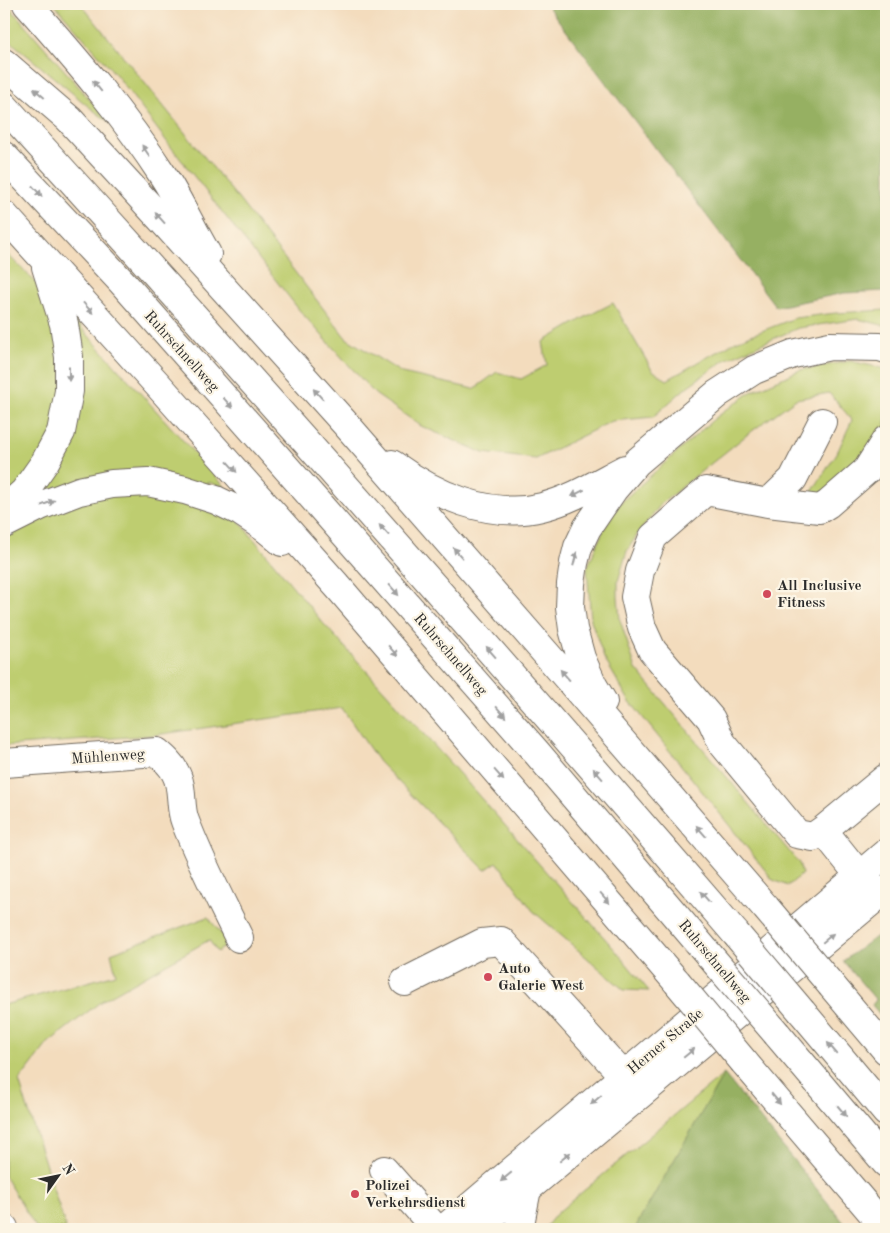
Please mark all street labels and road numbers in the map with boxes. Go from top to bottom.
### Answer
street label: Ruhrschnellweg [141,309,221,395]
street label: Ruhrschnellweg [410,611,489,699]
street label: Mühlenweg [71,747,145,768]
street label: Ruhrschnellweg [675,918,753,1006]
street label: Herner Straße [625,1006,707,1078]

